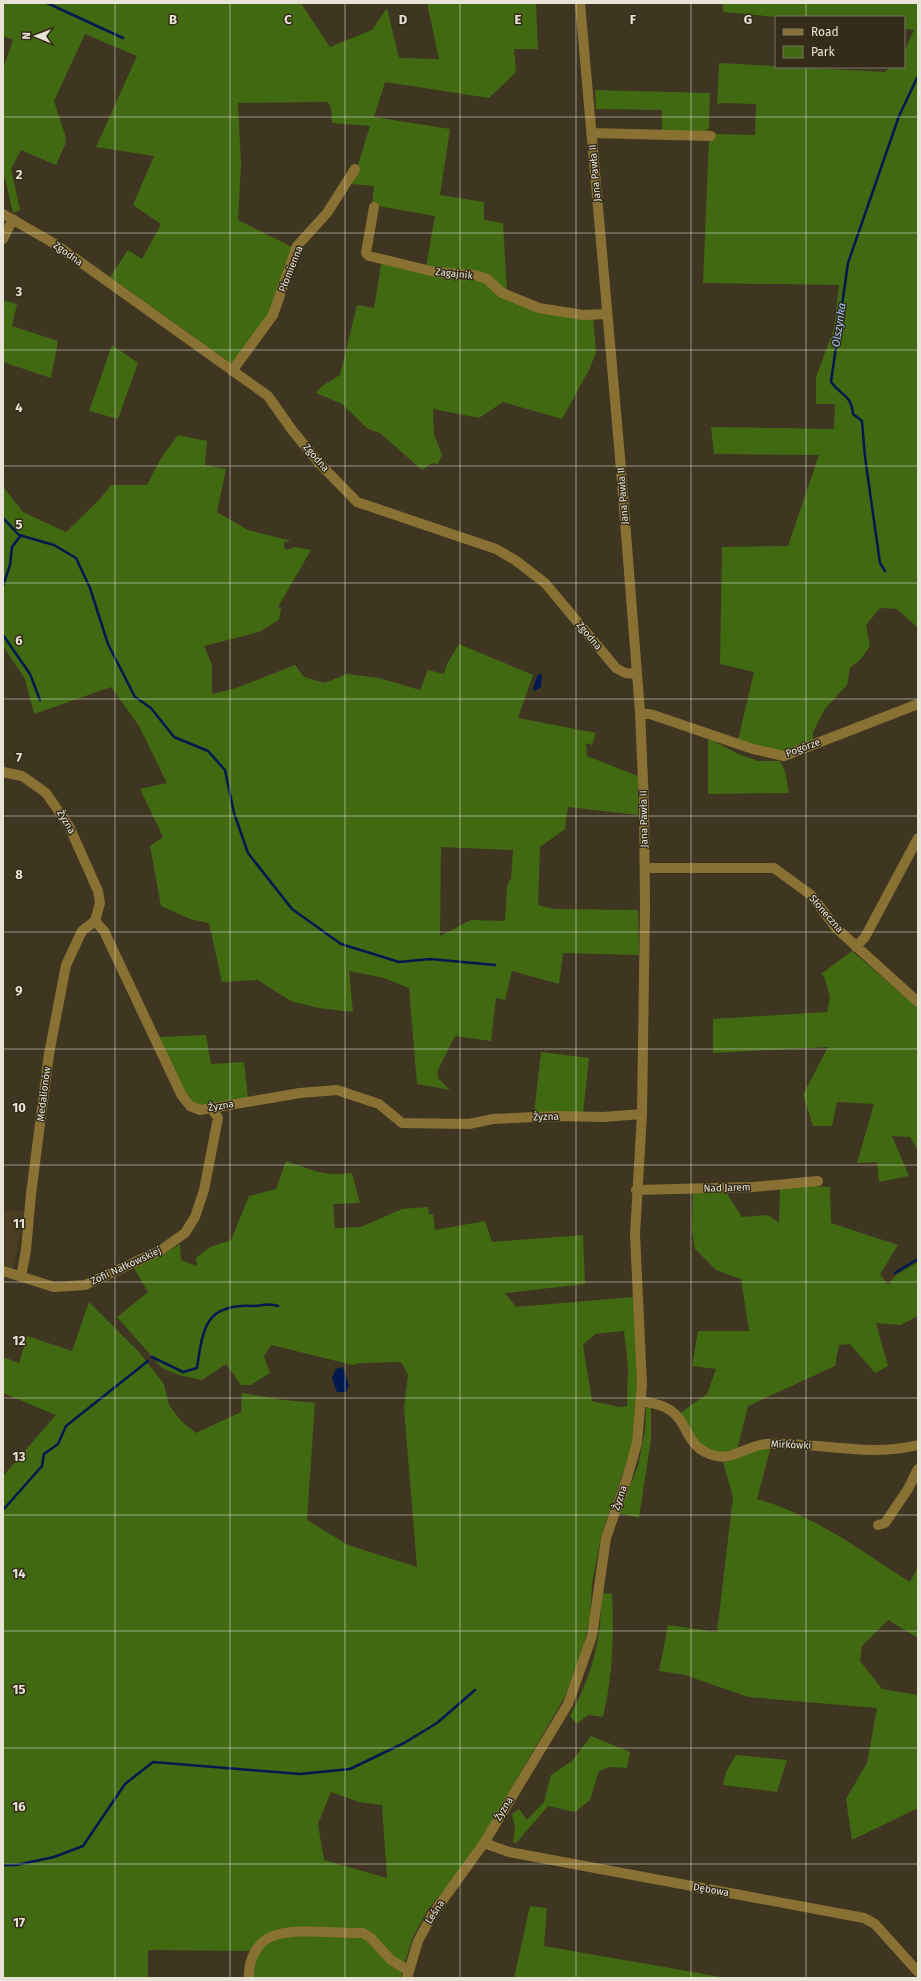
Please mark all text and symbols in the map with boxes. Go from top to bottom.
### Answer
text: B [169,12,177,27]
text: C [284,12,292,27]
text: D [399,12,408,27]
text: E [515,12,522,27]
text: F [630,12,637,27]
text: G [744,12,752,27]
north arrow [16,16,56,56]
legend [775,16,905,68]
text: Road [811,25,839,39]
text: N [20,32,33,40]
text: Park [811,45,835,59]
street label: Jana Pawła II [587,144,603,202]
text: 2 [16,167,23,182]
street label: Zgodna [51,239,85,269]
street label: Płomienna [276,244,306,294]
street label: Zagajnik [435,266,474,282]
text: 3 [15,284,23,299]
water label: Olszynka [829,302,849,348]
text: 4 [15,400,23,415]
street label: Zgodna [301,442,331,474]
street label: Jana Pawła II [615,467,631,525]
text: 5 [16,517,23,532]
street label: Zgodna [574,619,604,653]
text: 6 [15,633,23,648]
street label: Pogórze [784,736,822,760]
text: 7 [16,750,22,765]
street label: Jana Pawła II [638,790,650,848]
street label: Żyzna [54,807,79,836]
text: 8 [15,867,23,882]
street label: Słoneczna [806,893,846,935]
text: 9 [15,983,23,998]
street label: Medalionów [35,1066,53,1122]
street label: Żyzna [207,1096,235,1114]
text: 10 [12,1100,26,1115]
street label: Żyzna [533,1109,559,1123]
street label: Nad Jarem [703,1181,751,1195]
text: 11 [13,1216,25,1231]
street label: Zofii Nałkowskiej [89,1244,163,1288]
text: 12 [13,1333,26,1348]
street label: Mirkówki [771,1438,812,1452]
text: 13 [13,1449,26,1464]
street label: Żyzna [608,1483,630,1512]
text: 14 [12,1566,26,1581]
text: 15 [12,1682,26,1697]
street label: Żyzna [491,1794,516,1823]
text: 16 [12,1799,26,1814]
street label: Dębowa [692,1881,730,1899]
street label: Leśna [423,1898,447,1926]
text: 17 [13,1915,25,1930]

